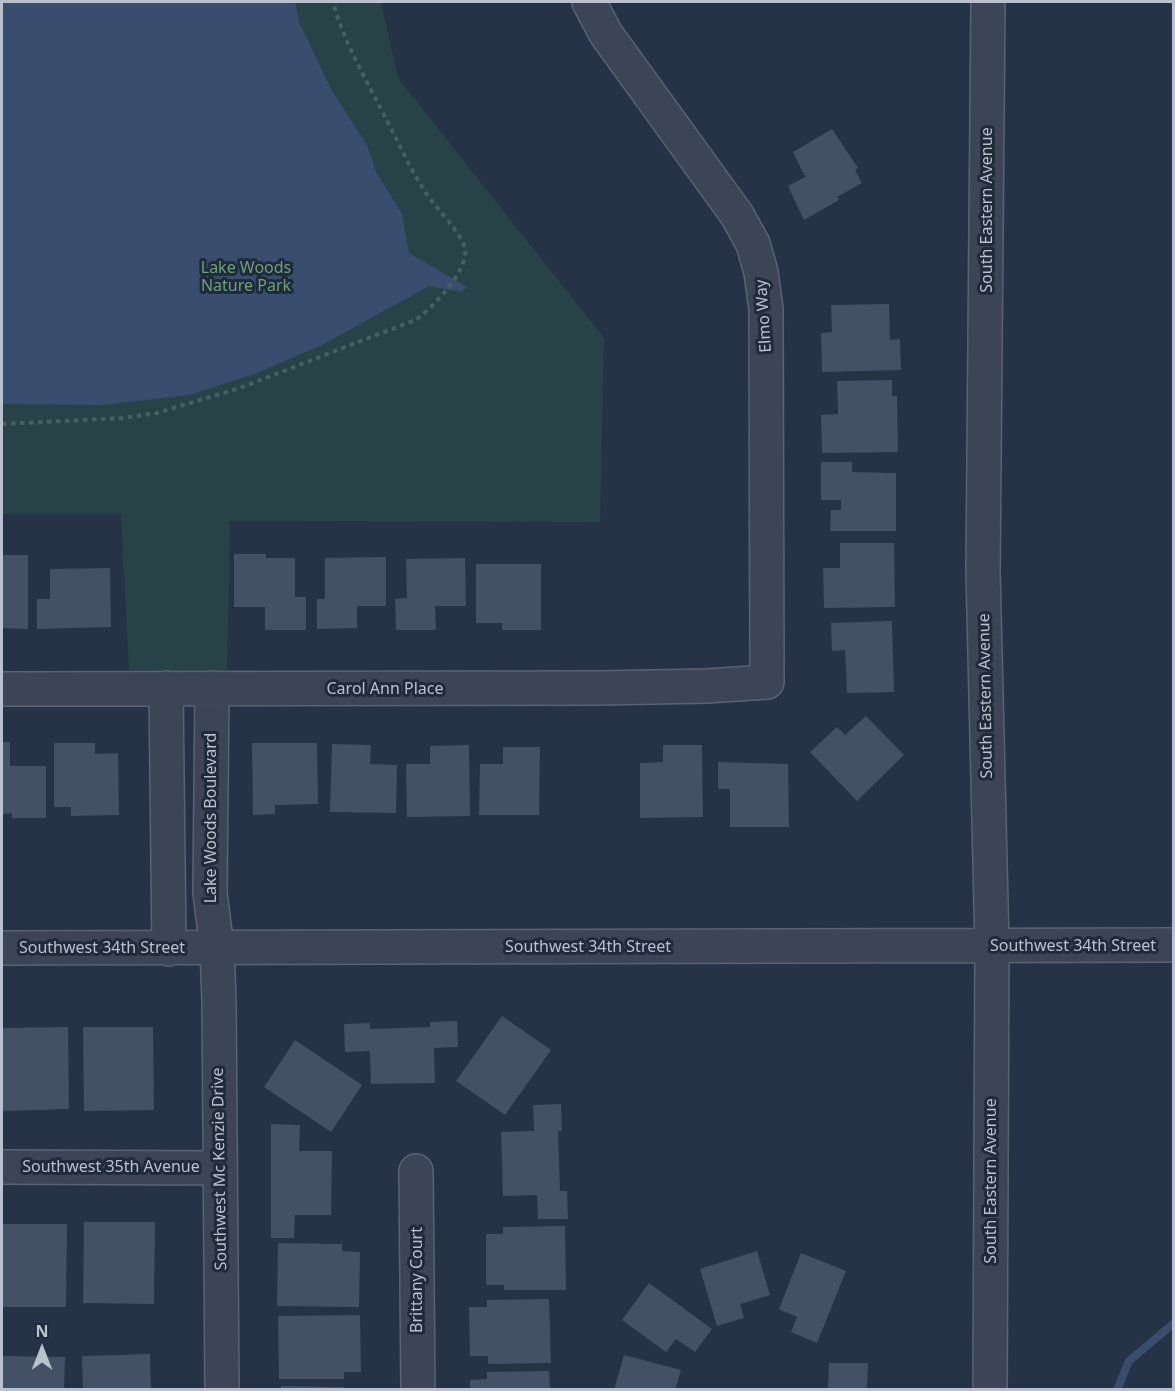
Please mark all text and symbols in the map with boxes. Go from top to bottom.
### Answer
street label: South Eastern Avenue [977,127,997,293]
park label: Lake Woods Nature Park [201,258,291,296]
street label: Elmo Way [752,279,776,353]
street label: South Eastern Avenue [975,613,997,779]
street label: Carol Ann Place [327,679,443,699]
street label: Lake Woods Boulevard [201,733,221,903]
street label: Southwest 34th Street [990,936,1156,956]
street label: Southwest 34th Street [505,937,671,957]
street label: Southwest 34th Street [19,938,185,958]
street label: Southwest Mc Kenzie Drive [209,1067,231,1271]
street label: South Eastern Avenue [981,1098,1001,1264]
street label: Southwest 35th Avenue [22,1157,200,1177]
street label: Brittany Court [407,1227,427,1333]
north arrow [12,1319,72,1379]
text: N [35,1320,49,1342]

